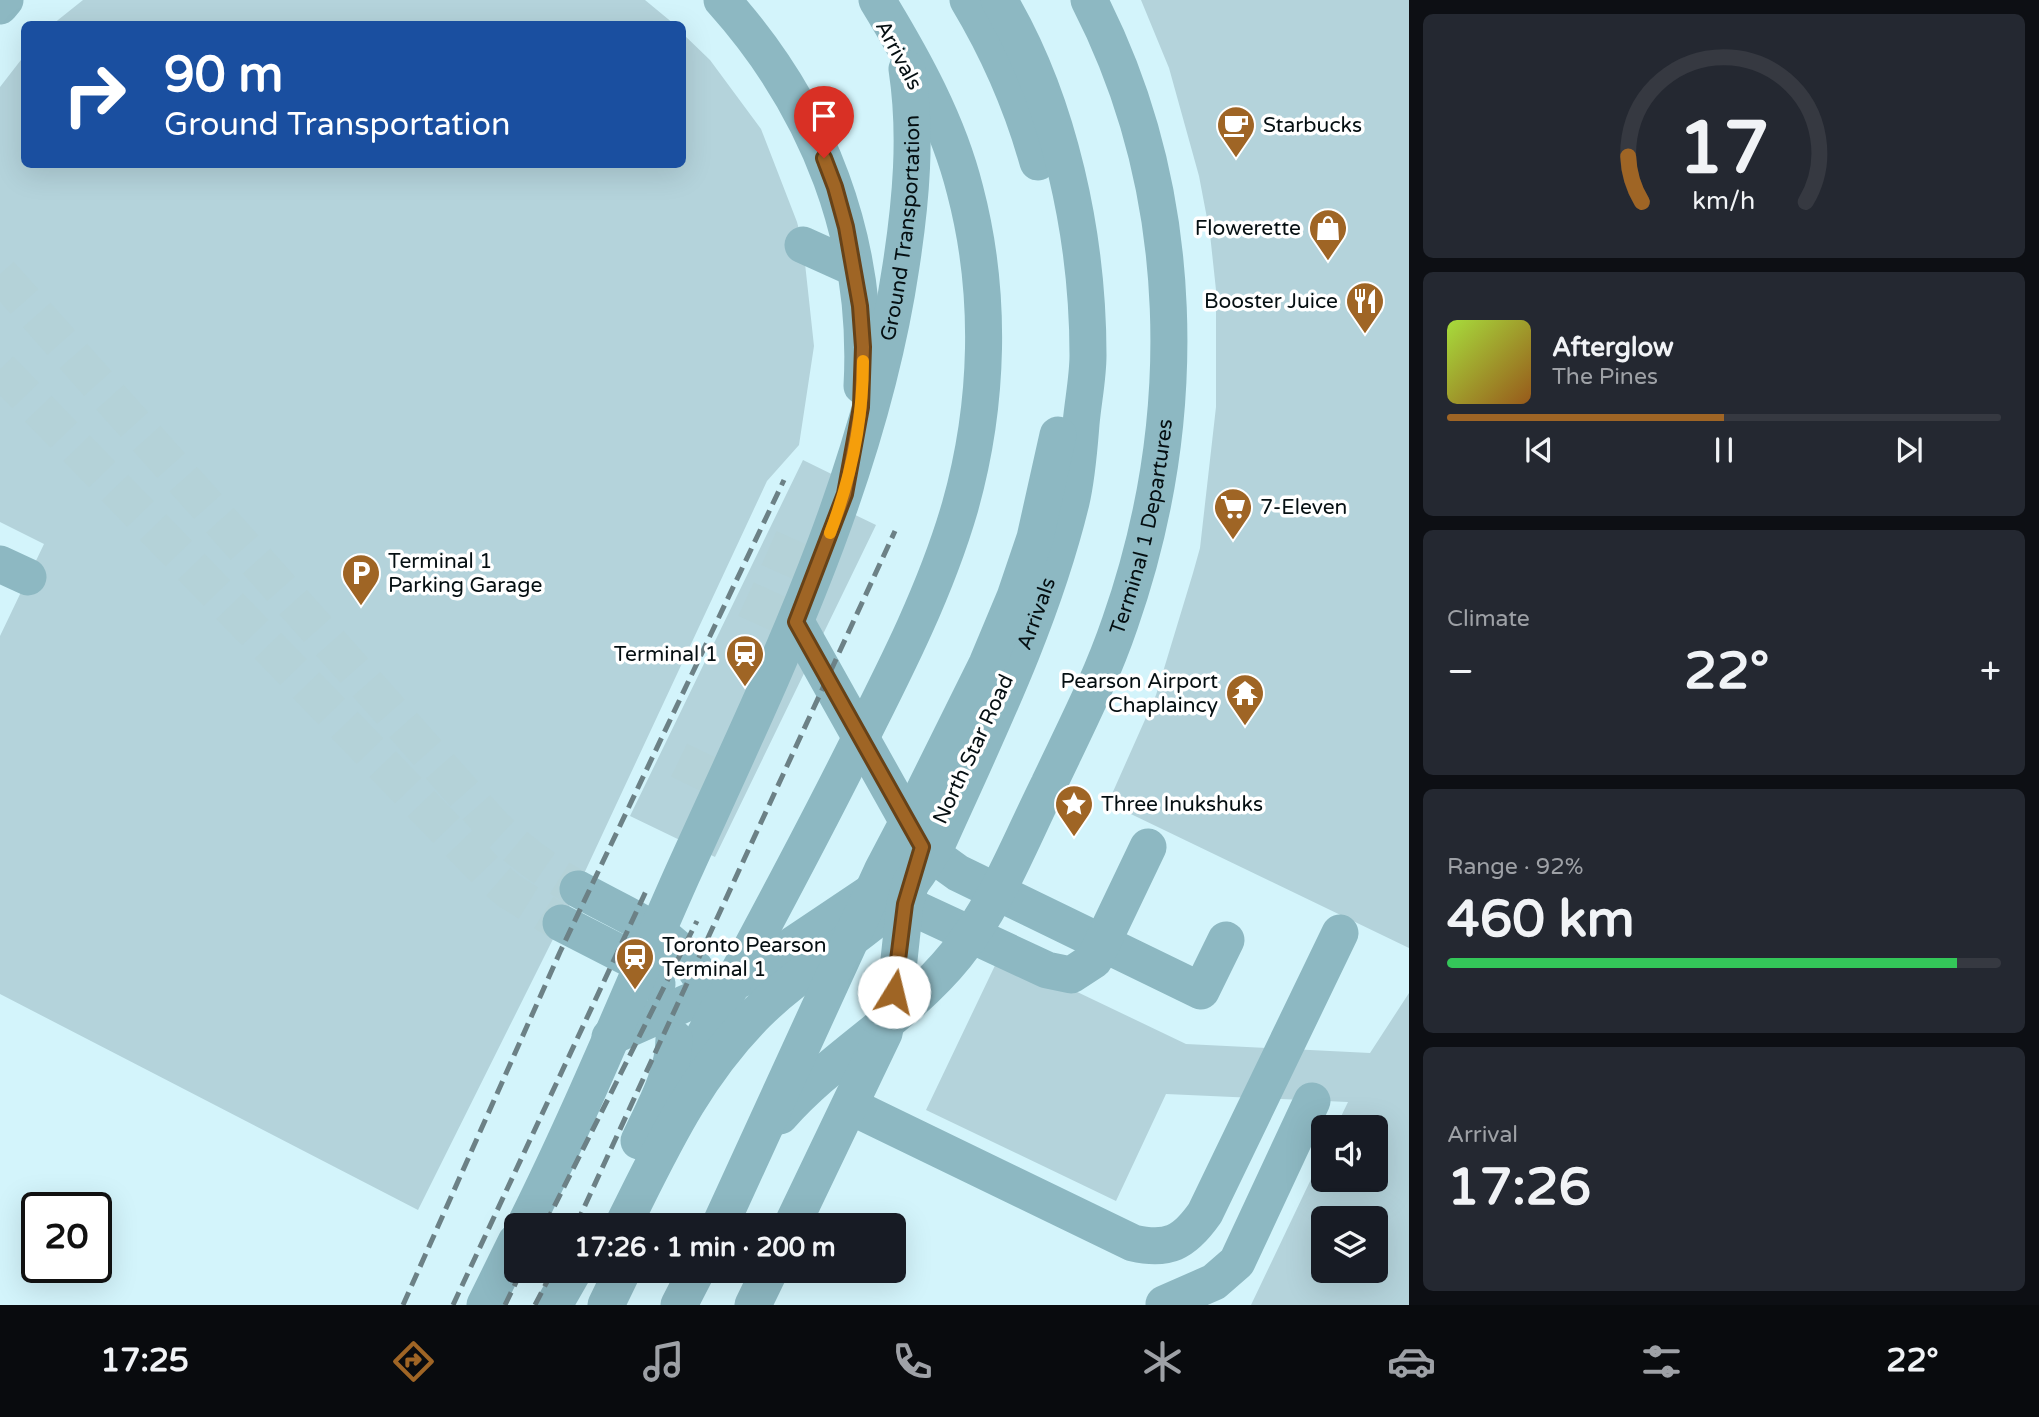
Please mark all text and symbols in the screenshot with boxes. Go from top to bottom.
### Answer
street label: Arrivals [870,16,927,94]
text: 90 m [164,46,283,105]
icon: right [49,49,140,140]
pin [794,86,854,158]
icon: arrive [805,97,843,135]
cafe icon: Starbucks [1215,104,1257,159]
text: 17 [1678,105,1770,193]
text: Ground Transportation [164,106,510,144]
place label: Starbucks [1263,113,1362,138]
street label: Ground Transportation [876,114,925,343]
text: km/h [1693,186,1755,216]
shop icon: Flowerette [1307,207,1349,262]
place label: Flowerette [1195,216,1301,241]
restaurant icon: Booster Juice [1344,280,1386,335]
place label: Booster Juice [1204,289,1338,314]
text: Afterglow [1552,332,1674,363]
text: The Pines [1552,363,1658,391]
street label: Terminal 1 Departures [1105,418,1178,638]
icon: previous [1520,431,1558,469]
icon: pause [1705,431,1743,469]
icon: next [1890,431,1928,469]
supermarket icon: 7-Eleven [1212,486,1254,541]
place label: 7-Eleven [1260,495,1347,520]
place label: Terminal 1 Parking Garage [388,549,542,598]
parking icon: Terminal 1 Parking Garage [340,552,382,607]
street label: Arrivals [1012,574,1061,653]
text: Climate [1447,605,1530,633]
station icon: Terminal 1 [724,633,766,688]
text: 22° [1684,640,1769,703]
place label: Terminal 1 [614,642,718,667]
text: − [1447,649,1474,695]
text: + [1980,649,2001,695]
place label: Pearson Airport Chaplaincy [1060,669,1218,718]
street label: North Star Road [928,670,1019,828]
temple icon: Pearson Airport Chaplaincy [1224,672,1266,727]
place icon: Three Inukshuks [1053,783,1095,838]
place label: Three Inukshuks [1101,792,1263,817]
text: Range · 92% [1447,853,1583,881]
text: 460 km [1447,888,1635,951]
place label: Toronto Pearson Terminal 1 [662,933,827,982]
station icon: Toronto Pearson Terminal 1 [614,936,656,991]
position arrow [857,955,931,1029]
map controls [1311,1115,1388,1283]
button: sound [1311,1115,1388,1192]
text: Arrival [1447,1121,1518,1149]
text: 17:26 [1447,1156,1591,1219]
speed limit sign: 20 [21,1192,112,1283]
button: layers [1311,1206,1388,1283]
text: 17:26 · 1 min · 200 m [574,1232,836,1263]
icon: directions [389,1337,438,1386]
icon: music [639,1337,688,1386]
icon: phone [888,1337,937,1386]
icon: climate [1138,1337,1187,1386]
icon: car [1387,1337,1436,1386]
icon: filters [1637,1337,1686,1386]
text: 17:25 [100,1342,189,1380]
text: 22° [1886,1342,1939,1380]

